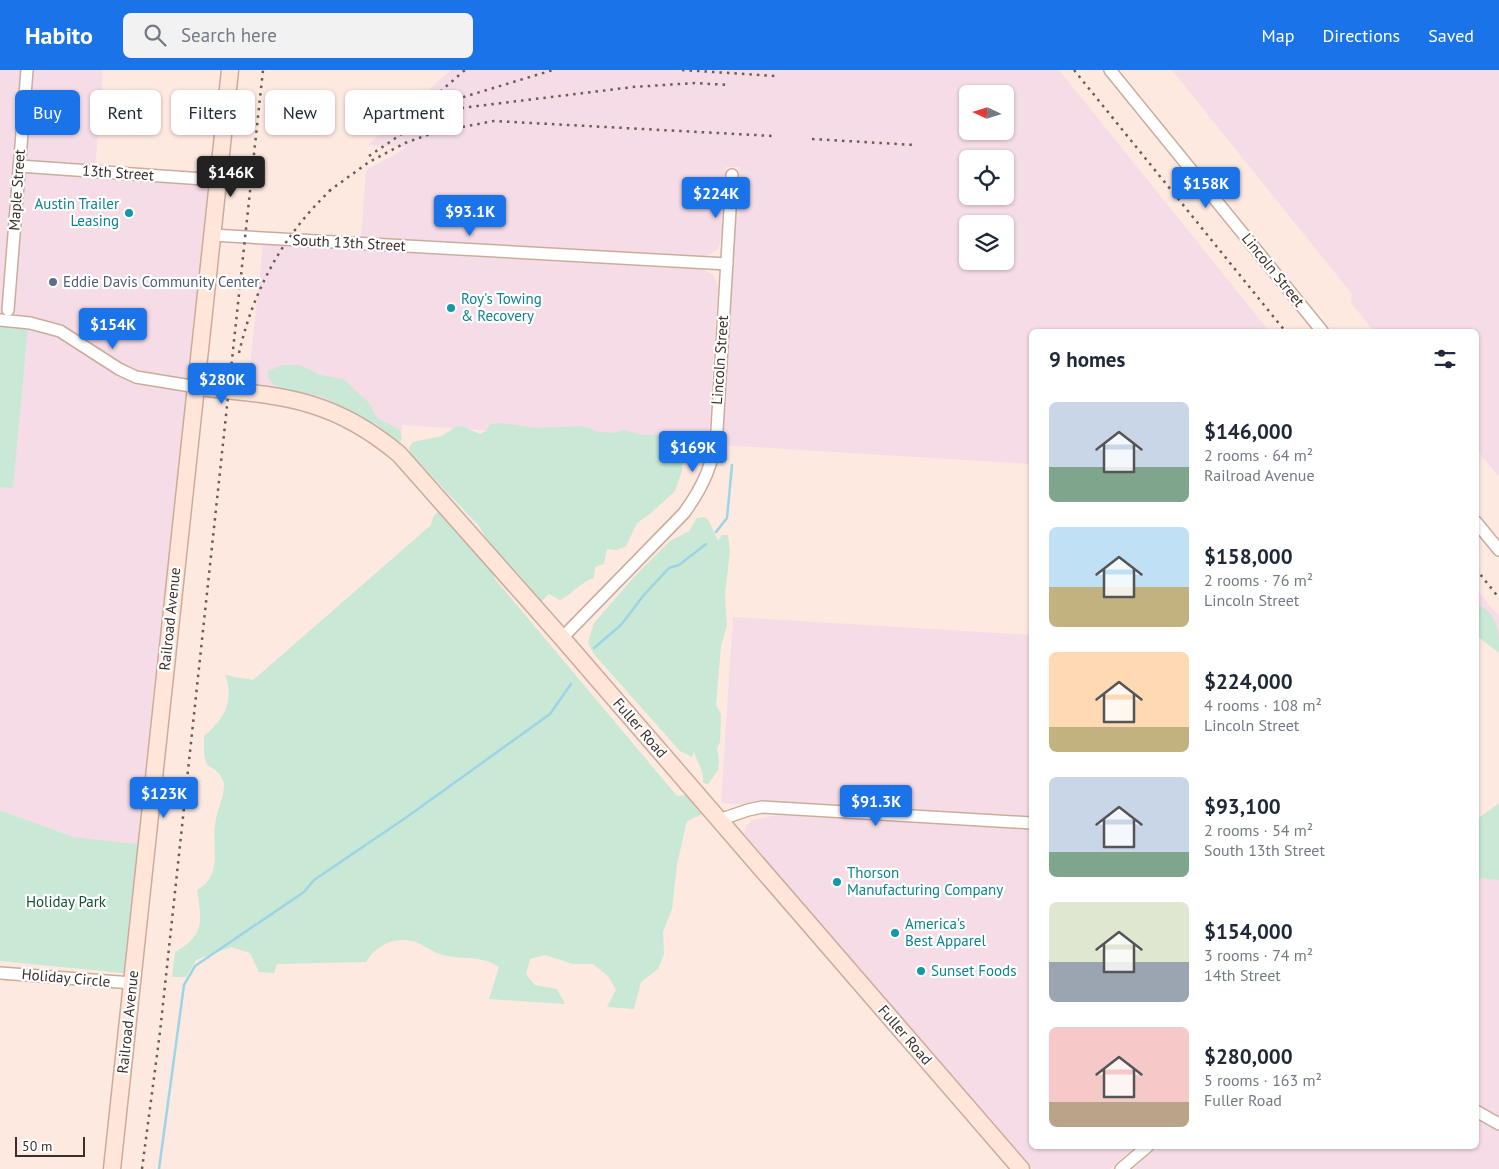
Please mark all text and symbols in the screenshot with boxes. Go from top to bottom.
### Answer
search box [123,13,473,58]
text: Habito [25,20,93,51]
icon: search [141,21,169,49]
text: Search here [181,23,277,47]
text: Map [1262,24,1294,47]
text: Directions [1322,24,1400,47]
text: Saved [1428,24,1474,47]
north arrow [959,85,1014,140]
map controls [959,85,1014,270]
chip: Buy [15,90,80,135]
chip: Rent [90,90,161,135]
chip: Filters [171,90,255,135]
chip: New [265,90,335,135]
chip: Apartment [345,90,463,135]
street label: Maple Street [4,149,29,231]
button: locate [959,150,1014,205]
pin: $146K [196,156,266,198]
street label: 13th Street [81,161,155,184]
text: $146K [208,162,254,182]
pin: $158K [1171,166,1241,209]
text: $158K [1183,173,1229,193]
pin: $224K [681,176,751,219]
text: $224K [693,183,739,203]
place label: Austin Trailer Leasing [35,194,119,230]
pin: $93.1K [429,194,511,237]
text: $93.1K [445,201,495,221]
marker: Austin Trailer Leasing [123,207,135,219]
button: layers [959,215,1014,270]
street label: Lincoln Street [1238,229,1309,310]
street label: South 13th Street [292,230,406,255]
place label: Eddie Davis Community Center [63,272,259,291]
marker: Eddie Davis Community Center [47,276,59,288]
place label: Roy's Towing & Recovery [461,289,542,325]
marker: Roy's Towing & Recovery [445,302,457,314]
pin: $154K [78,308,148,350]
text: $154K [90,314,136,334]
street label: Lincoln Street [707,315,732,405]
icon: filters [1431,345,1459,373]
text: 9 homes [1049,346,1125,373]
pin: $280K [187,362,257,405]
text: $280K [199,369,245,389]
text: $146,000 [1204,418,1293,445]
icon: home [1089,422,1149,482]
pin: $169K [658,430,728,473]
text: $169K [670,437,716,457]
text: 2 rooms · 64 m² [1204,445,1313,465]
text: Railroad Avenue [1204,465,1315,485]
text: $158,000 [1204,543,1293,570]
icon: home [1089,547,1149,607]
street label: Railroad Avenue [155,566,184,671]
text: 2 rooms · 76 m² [1204,570,1313,590]
text: Lincoln Street [1204,590,1299,610]
text: $224,000 [1204,668,1293,695]
icon: home [1089,672,1149,732]
street label: Fuller Road [609,694,672,761]
text: 4 rooms · 108 m² [1204,695,1322,715]
text: Lincoln Street [1204,715,1299,735]
pin: $123K [129,776,199,819]
text: $123K [141,783,187,803]
pin: $91.3K [835,784,917,827]
text: $91.3K [851,791,901,811]
text: $93,100 [1204,793,1281,820]
icon: home [1089,797,1149,857]
text: 2 rooms · 54 m² [1204,820,1313,840]
text: South 13th Street [1204,840,1325,860]
place label: Thorson Manufacturing Company [847,863,1003,899]
marker: Thorson Manufacturing Company [831,876,843,888]
park label: Holiday Park [26,892,107,911]
place label: America's Best Apparel [905,914,986,950]
text: $154,000 [1204,918,1293,945]
icon: home [1089,922,1149,982]
marker: America's Best Apparel [889,927,901,939]
text: 3 rooms · 74 m² [1204,945,1313,965]
place label: Sunset Foods [931,961,1017,980]
street label: Holiday Circle [21,964,111,991]
marker: Sunset Foods [915,965,927,977]
text: 14th Street [1204,965,1281,985]
street label: Railroad Avenue [113,969,142,1074]
street label: Fuller Road [874,1001,937,1068]
text: $280,000 [1204,1043,1293,1070]
icon: home [1089,1047,1149,1107]
text: 5 rooms · 163 m² [1204,1070,1322,1090]
text: Fuller Road [1204,1090,1282,1110]
scale bar [15,1134,85,1157]
text: 50 m [22,1137,52,1155]

